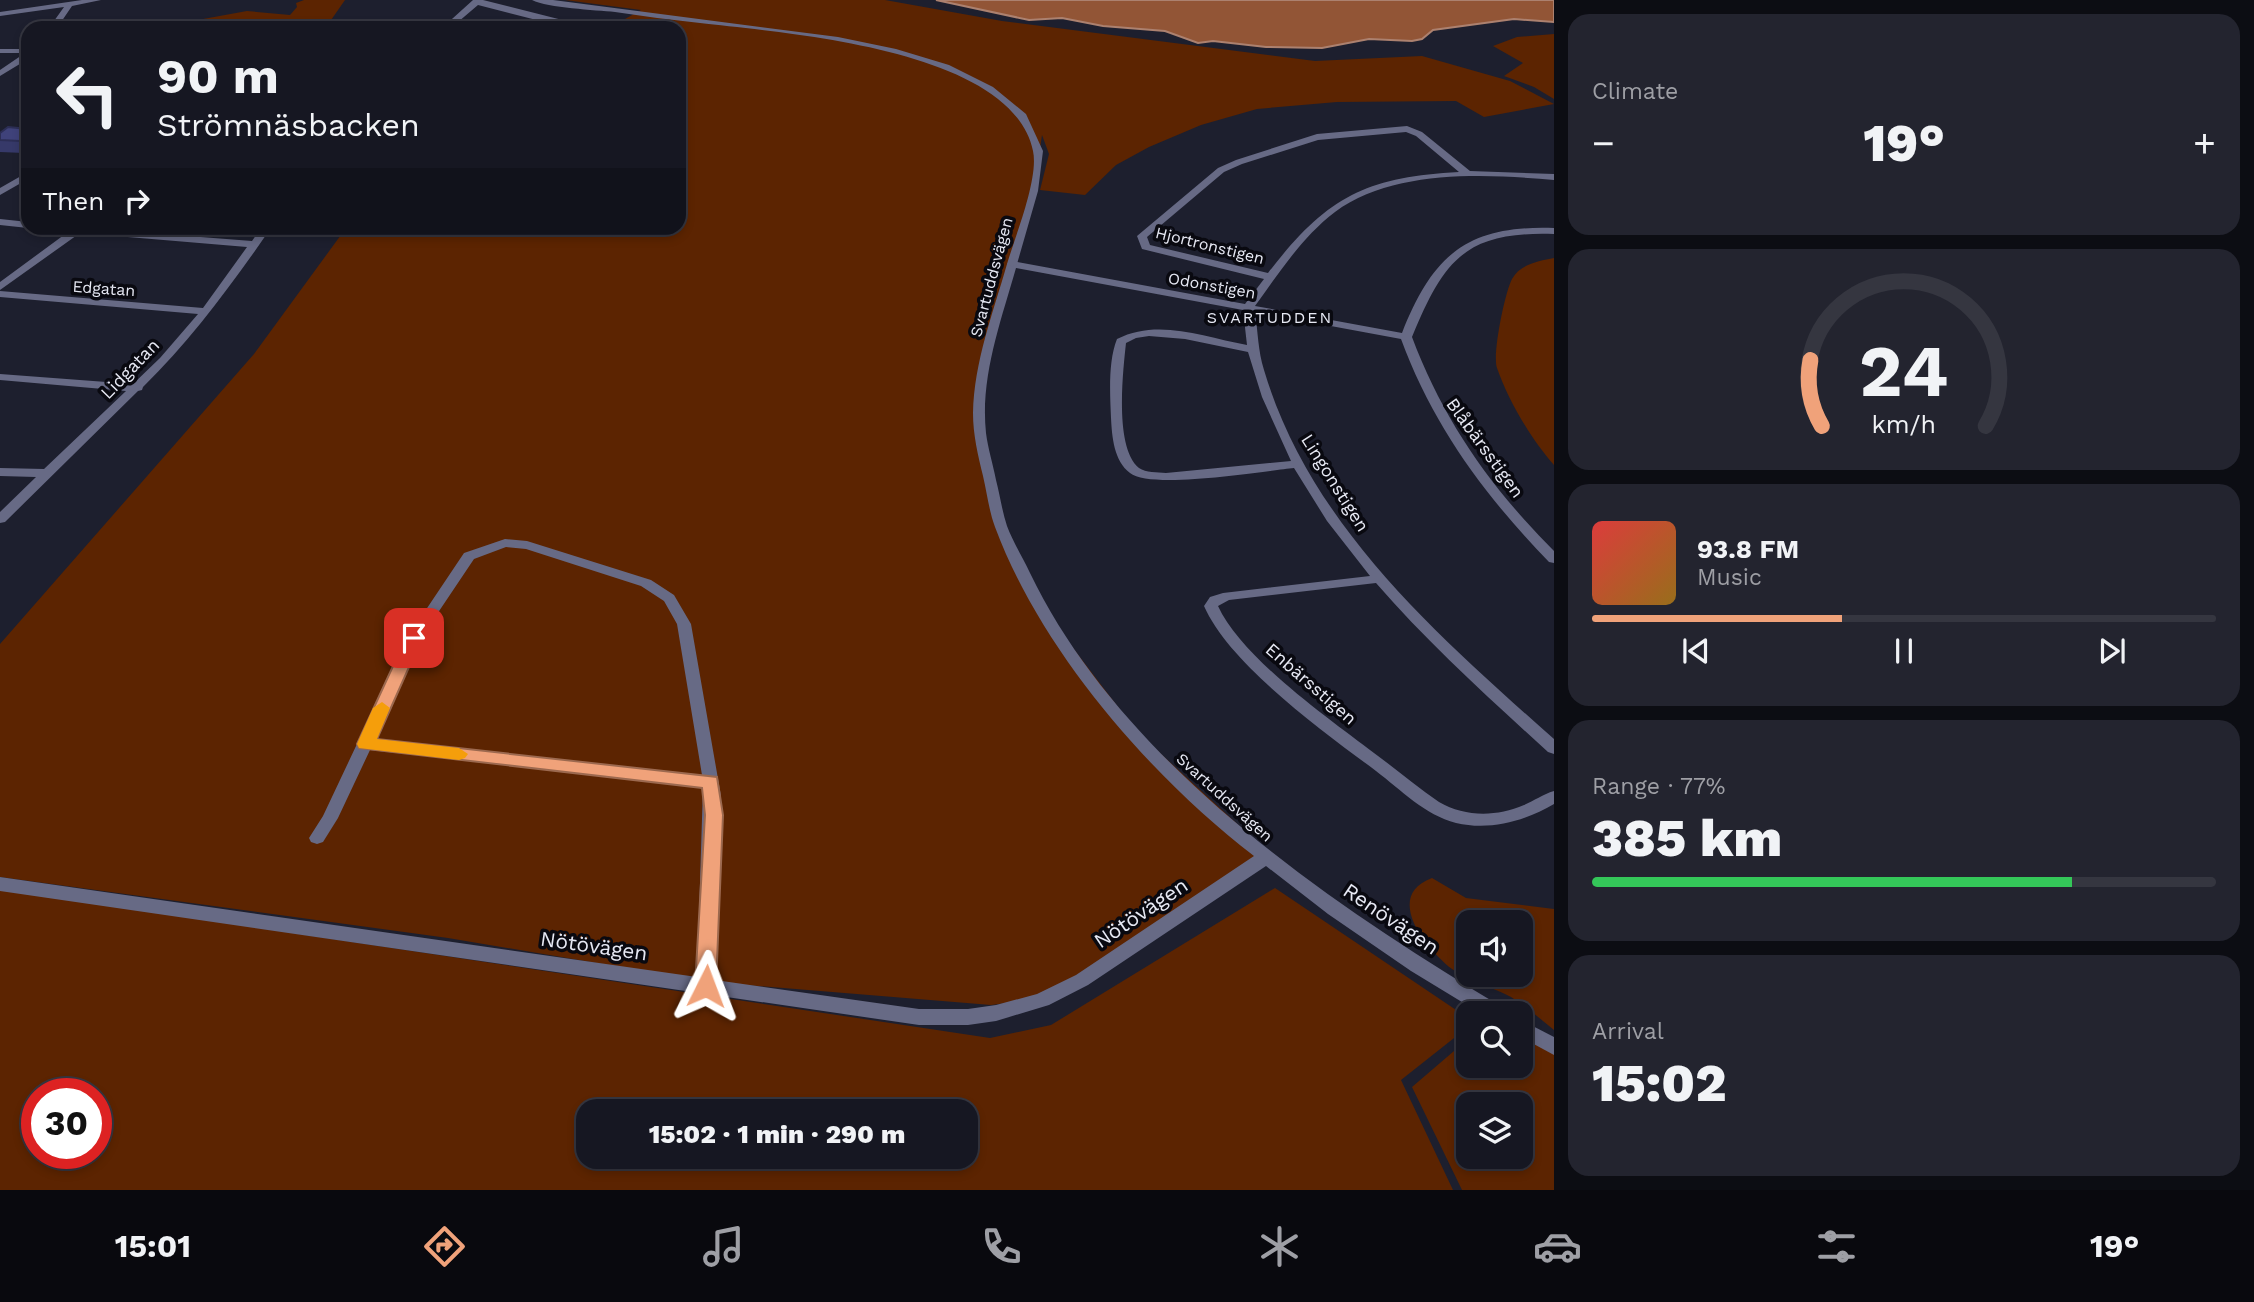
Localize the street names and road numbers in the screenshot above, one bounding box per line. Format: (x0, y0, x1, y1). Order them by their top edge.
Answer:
street label: Svartuddsvägen (966, 215, 1017, 339)
street label: Hjortronstigen (1154, 223, 1266, 268)
street label: Odonstigen (1167, 268, 1257, 303)
street label: Edgatan (72, 277, 136, 300)
street label: Lidgatan (96, 334, 163, 403)
street label: Blåbärsstigen (1442, 394, 1529, 502)
street label: Lingonstigen (1297, 430, 1374, 535)
street label: Enbärsstigen (1262, 638, 1361, 729)
street label: Svartuddsvägen (1173, 749, 1277, 846)
street label: Nötövägen (1089, 872, 1192, 953)
street label: Renövägen (1339, 877, 1444, 960)
street label: Nötövägen (539, 926, 649, 965)

